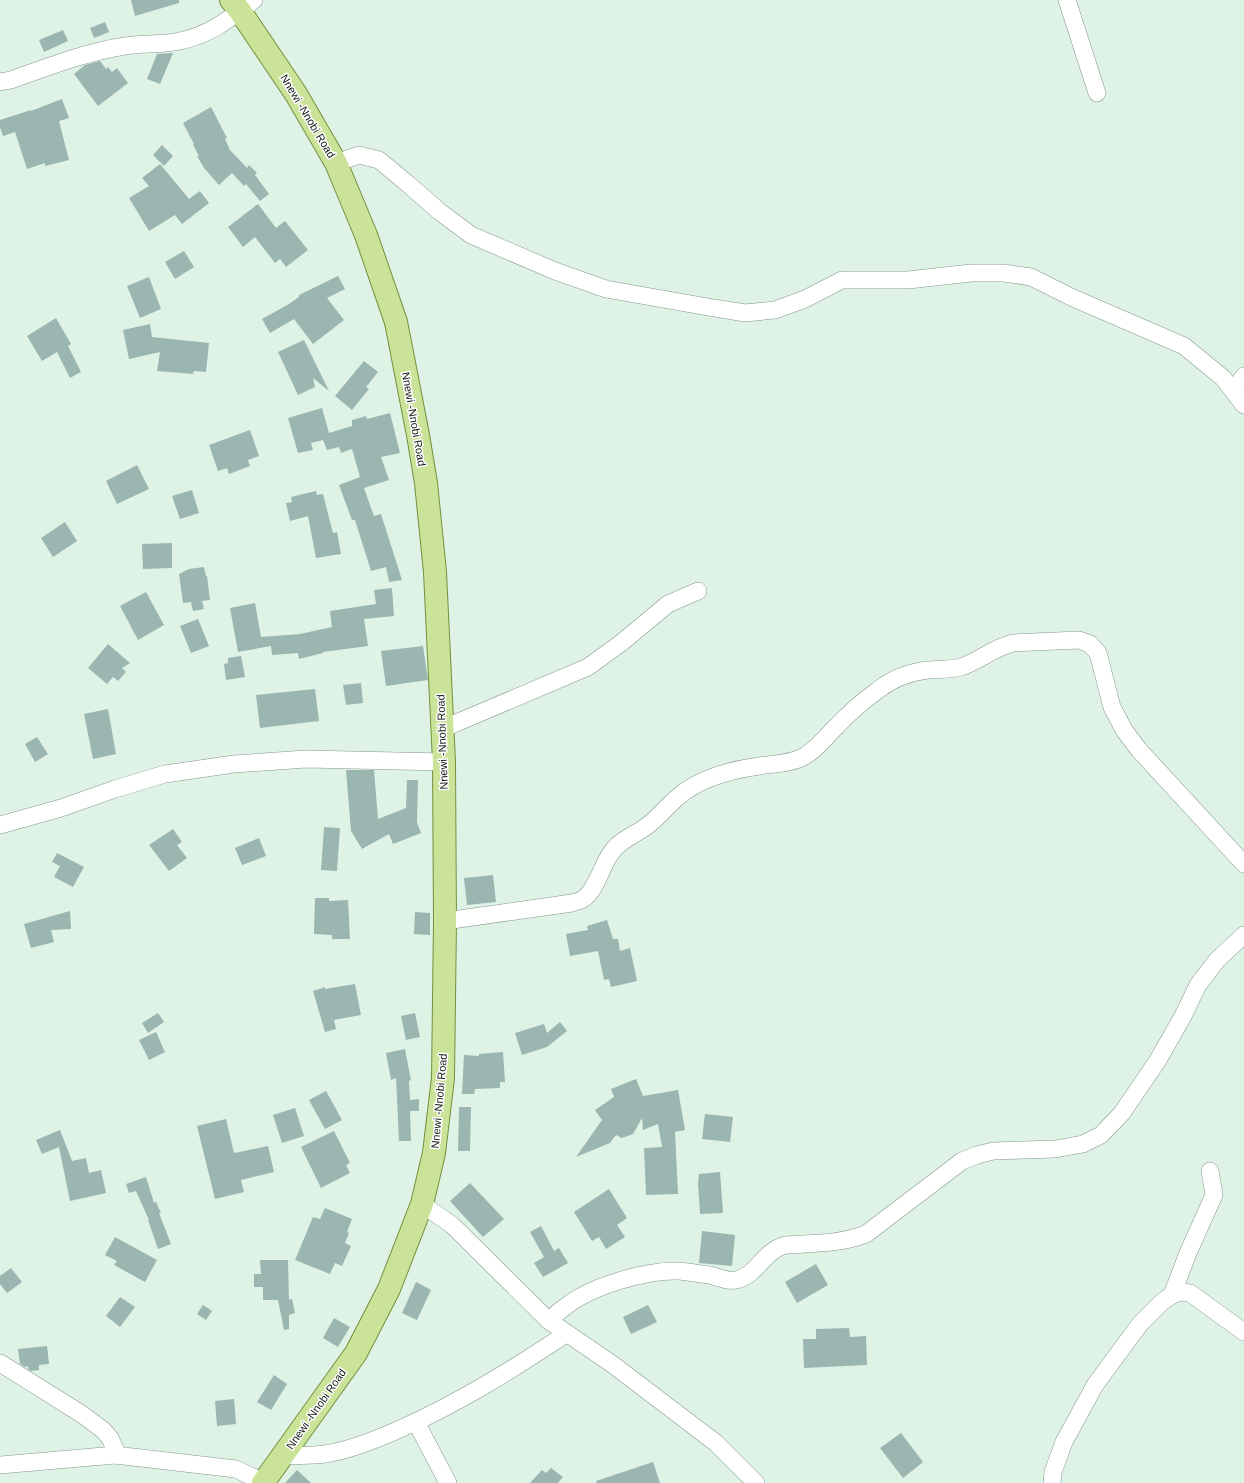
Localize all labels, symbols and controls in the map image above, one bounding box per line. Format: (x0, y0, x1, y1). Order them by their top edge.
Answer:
street label: Nnewi -Nnobi Road (278, 72, 338, 160)
street label: Nnewi -Nnobi Road (400, 371, 428, 467)
street label: Nnewi -Nnobi Road (434, 694, 450, 790)
street label: Nnewi -Nnobi Road (429, 1053, 449, 1149)
street label: Nnewi -Nnobi Road (284, 1366, 348, 1452)

